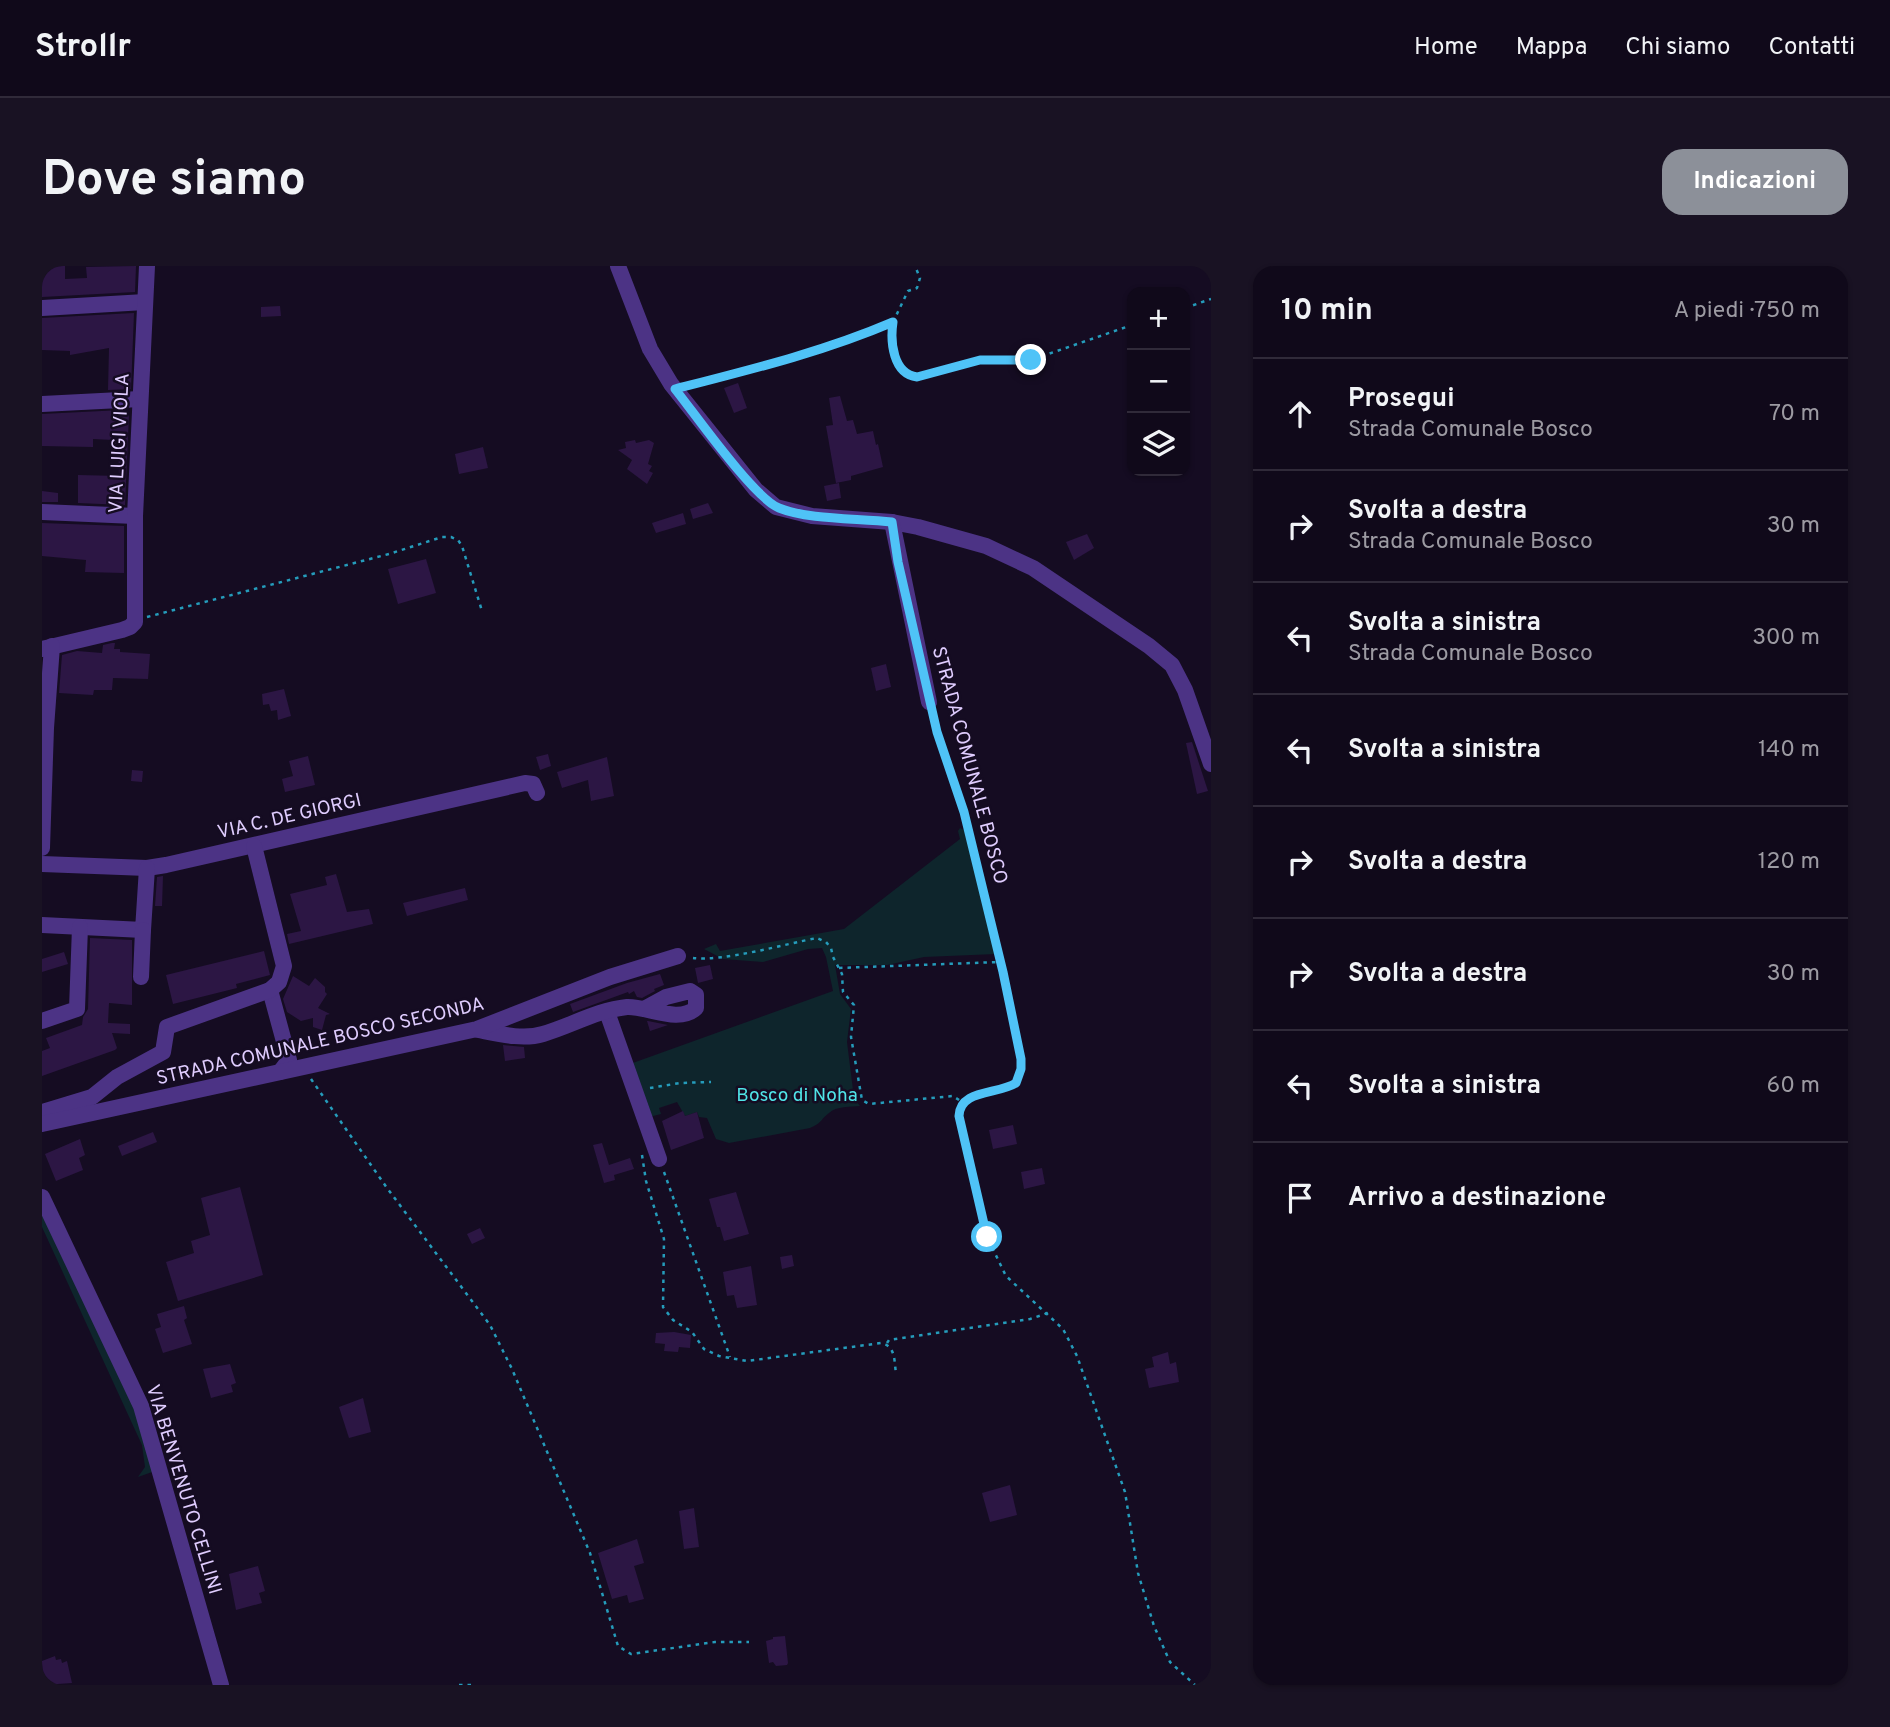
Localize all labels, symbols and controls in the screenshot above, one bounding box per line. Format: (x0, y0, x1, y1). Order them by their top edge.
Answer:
text: Strollr (35, 27, 131, 69)
text: Home (1414, 33, 1478, 63)
text: Mappa (1516, 33, 1587, 63)
text: Chi siamo (1625, 33, 1730, 63)
text: Contatti (1768, 33, 1855, 63)
button: Indicazioni (1662, 149, 1848, 215)
text: Dove siamo (42, 151, 306, 213)
map controls (1127, 287, 1190, 476)
button: + (1127, 287, 1190, 350)
text: 10 min (1281, 293, 1373, 330)
text: A piedi · 750 m (1674, 297, 1820, 326)
route end (1015, 344, 1046, 375)
button: − (1127, 350, 1190, 413)
street label: VIA LUIGI VIOLA (104, 372, 136, 514)
text: Prosegui (1348, 383, 1455, 416)
icon: ahead (1281, 395, 1319, 433)
text: 70 m (1769, 400, 1820, 429)
button: layers (1127, 413, 1190, 476)
text: Strada Comunale Bosco (1348, 416, 1593, 445)
text: Svolta a destra (1348, 495, 1527, 528)
icon: right (1281, 507, 1319, 545)
text: 30 m (1767, 512, 1820, 541)
text: Strada Comunale Bosco (1348, 528, 1593, 557)
text: Svolta a sinistra (1348, 607, 1541, 640)
icon: left (1281, 619, 1319, 657)
text: 300 m (1752, 624, 1820, 653)
text: Strada Comunale Bosco (1348, 640, 1593, 669)
street label: STRADA COMUNALE BOSCO (926, 644, 1012, 887)
icon: left (1281, 731, 1319, 769)
text: Svolta a sinistra (1348, 734, 1541, 767)
text: 140 m (1758, 736, 1820, 765)
street label: VIA C. DE GIORGI (215, 789, 364, 845)
icon: right (1281, 843, 1319, 881)
text: Svolta a destra (1348, 846, 1527, 879)
text: 120 m (1758, 848, 1820, 877)
icon: right (1281, 955, 1319, 993)
text: Svolta a destra (1348, 958, 1527, 991)
text: 30 m (1767, 960, 1820, 989)
street label: STRADA COMUNALE BOSCO SECONDA (154, 992, 487, 1091)
icon: left (1281, 1067, 1319, 1105)
text: Svolta a sinistra (1348, 1070, 1541, 1103)
text: 60 m (1767, 1072, 1820, 1101)
park label: Bosco di Noha (736, 1084, 858, 1108)
icon: arrive (1281, 1179, 1319, 1217)
text: Arrivo a destinazione (1348, 1182, 1606, 1215)
route start (971, 1221, 1002, 1252)
street label: VIA BENVENUTO CELLINI (140, 1382, 226, 1597)

